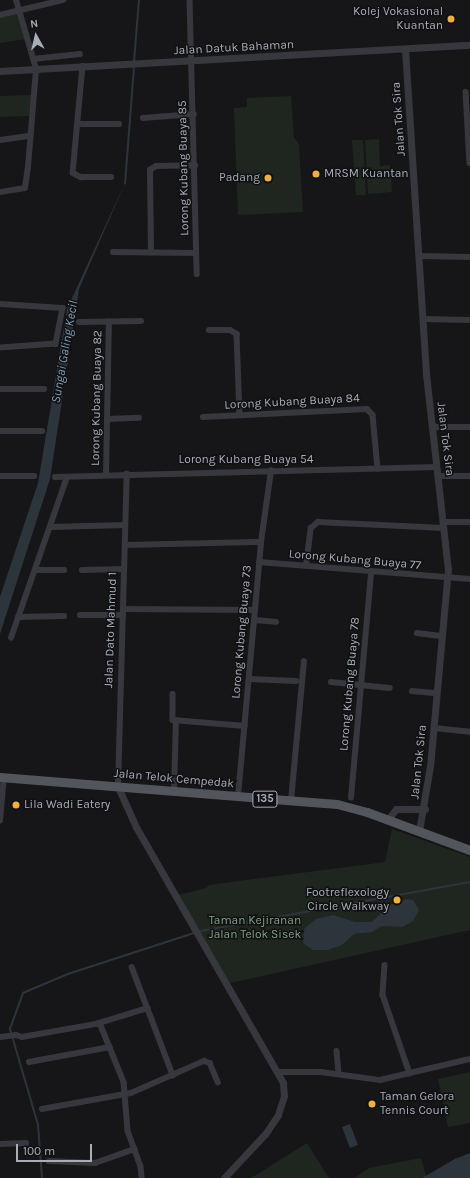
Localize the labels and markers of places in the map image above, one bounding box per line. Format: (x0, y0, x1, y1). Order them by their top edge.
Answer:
place label: Kolej Vokasional Kuantan (353, 5, 443, 33)
marker: Kolej Vokasional Kuantan (446, 14, 456, 24)
place label: MRSM Kuantan (324, 167, 409, 181)
marker: MRSM Kuantan (311, 169, 321, 179)
place label: Padang (219, 171, 260, 185)
marker: Padang (263, 173, 273, 183)
place label: Lila Wadi Eatery (24, 798, 110, 812)
marker: Lila Wadi Eatery (11, 800, 21, 810)
place label: Footreflexology Circle Walkway (306, 886, 389, 914)
marker: Footreflexology Circle Walkway (392, 895, 402, 905)
place label: Taman Gelora Tennis Court (380, 1090, 454, 1118)
marker: Taman Gelora Tennis Court (367, 1099, 377, 1109)

